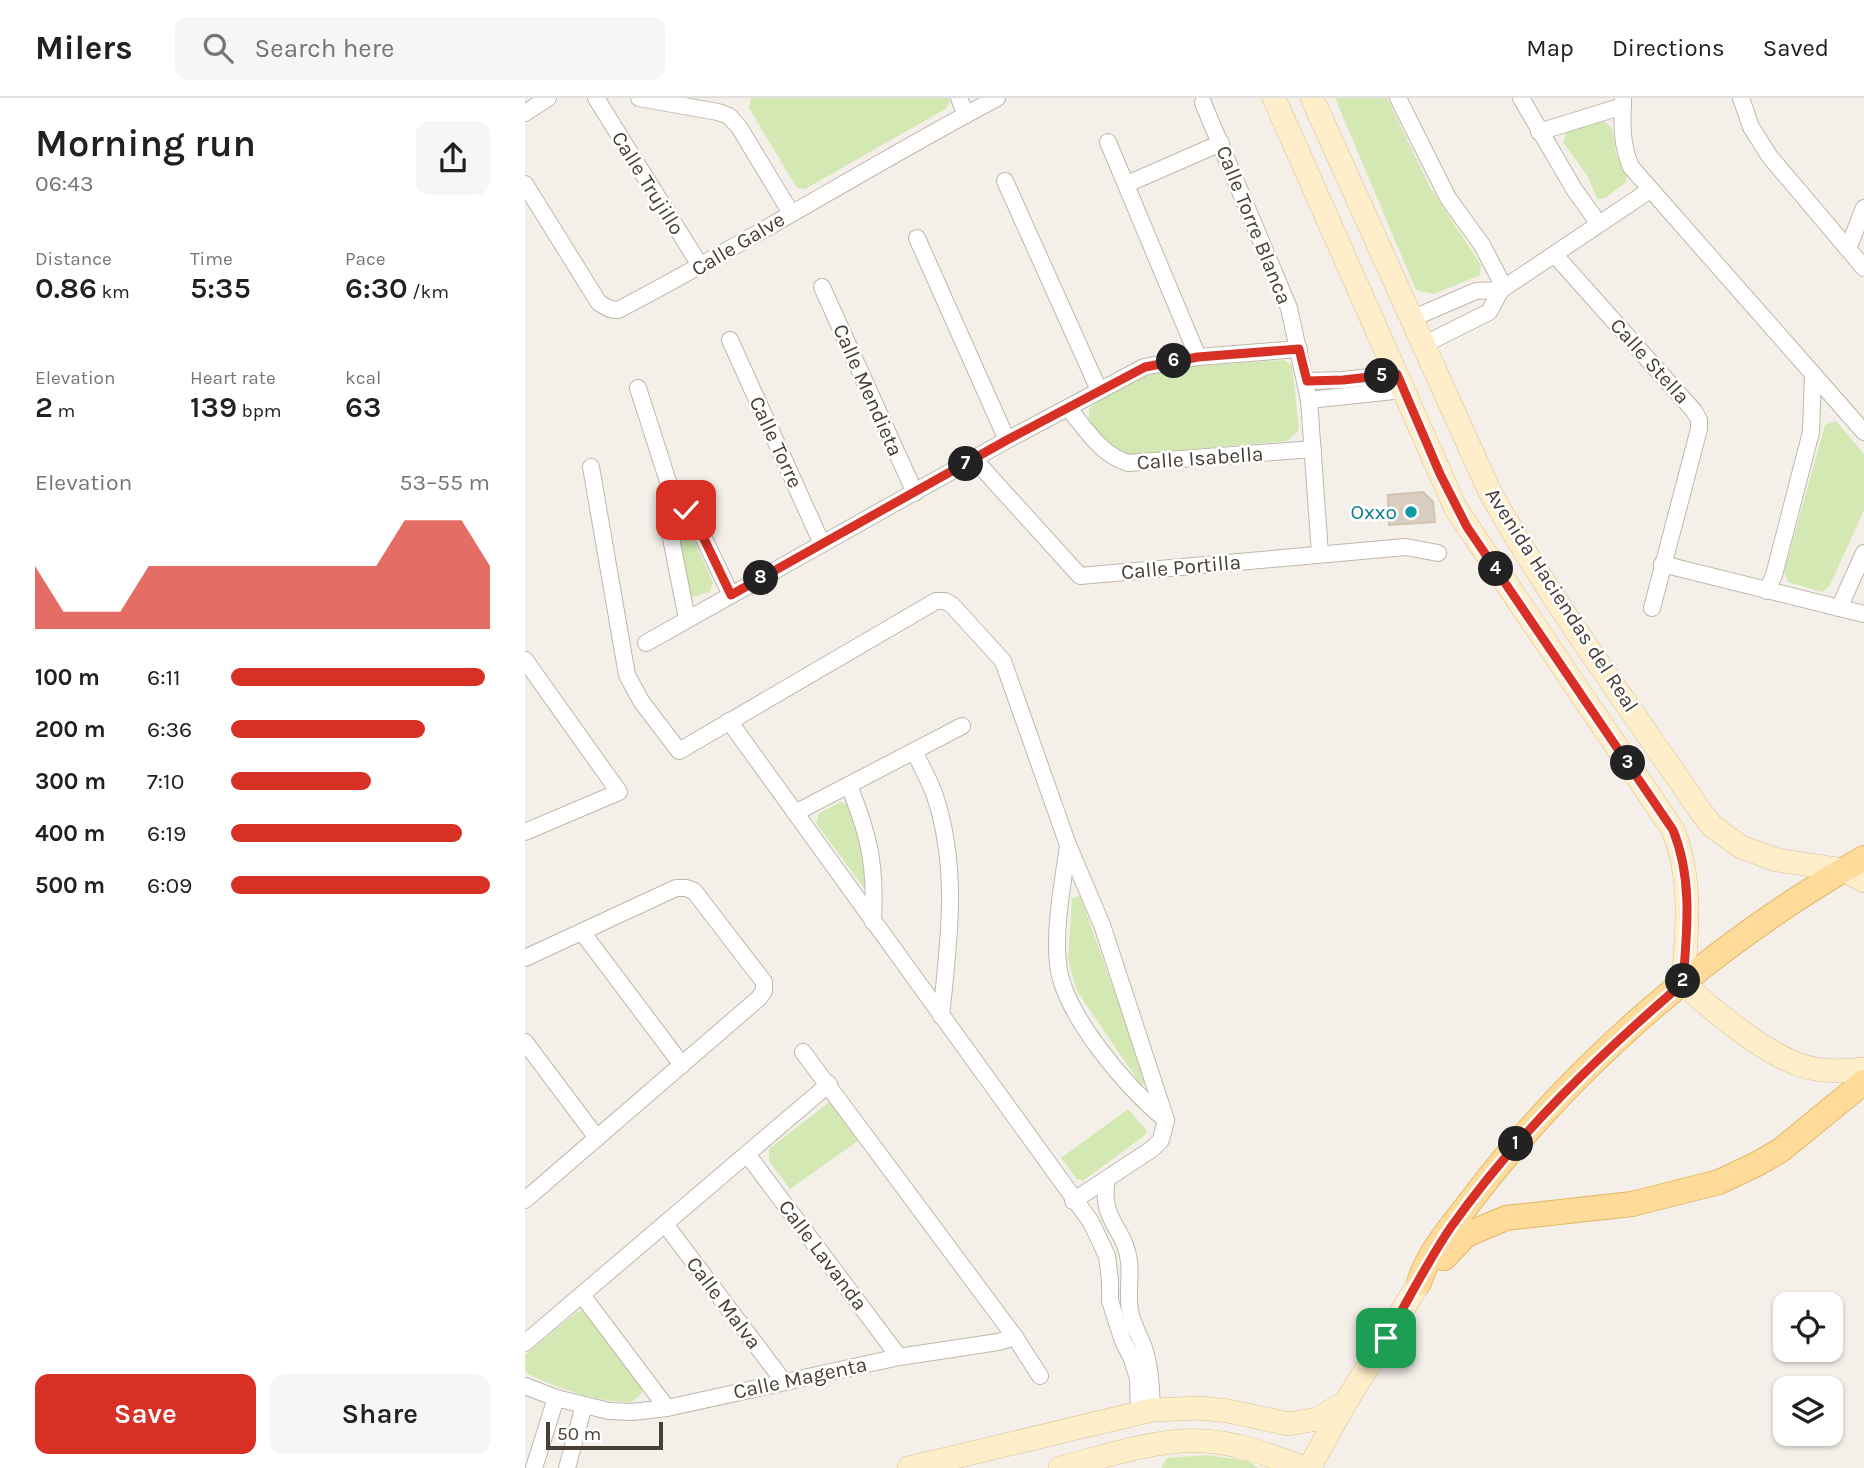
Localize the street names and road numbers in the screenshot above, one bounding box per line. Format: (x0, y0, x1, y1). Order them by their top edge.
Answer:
street label: Calle Trujillo (607, 127, 689, 239)
street label: Calle Torre Blanca (1211, 142, 1297, 308)
street label: Calle Galve (687, 207, 789, 281)
street label: Calle Stella (1605, 313, 1695, 409)
street label: Calle Mendieta (828, 320, 908, 460)
street label: Calle Torre (744, 392, 808, 492)
street label: Calle Isabella (1136, 442, 1264, 474)
street label: Avenida Haciendas del Real (1481, 484, 1643, 716)
street label: Calle Portilla (1120, 550, 1242, 584)
street label: Calle Lavanda (774, 1195, 872, 1315)
street label: Calle Malva (682, 1252, 766, 1354)
street label: Calle Magenta (731, 1352, 869, 1404)

